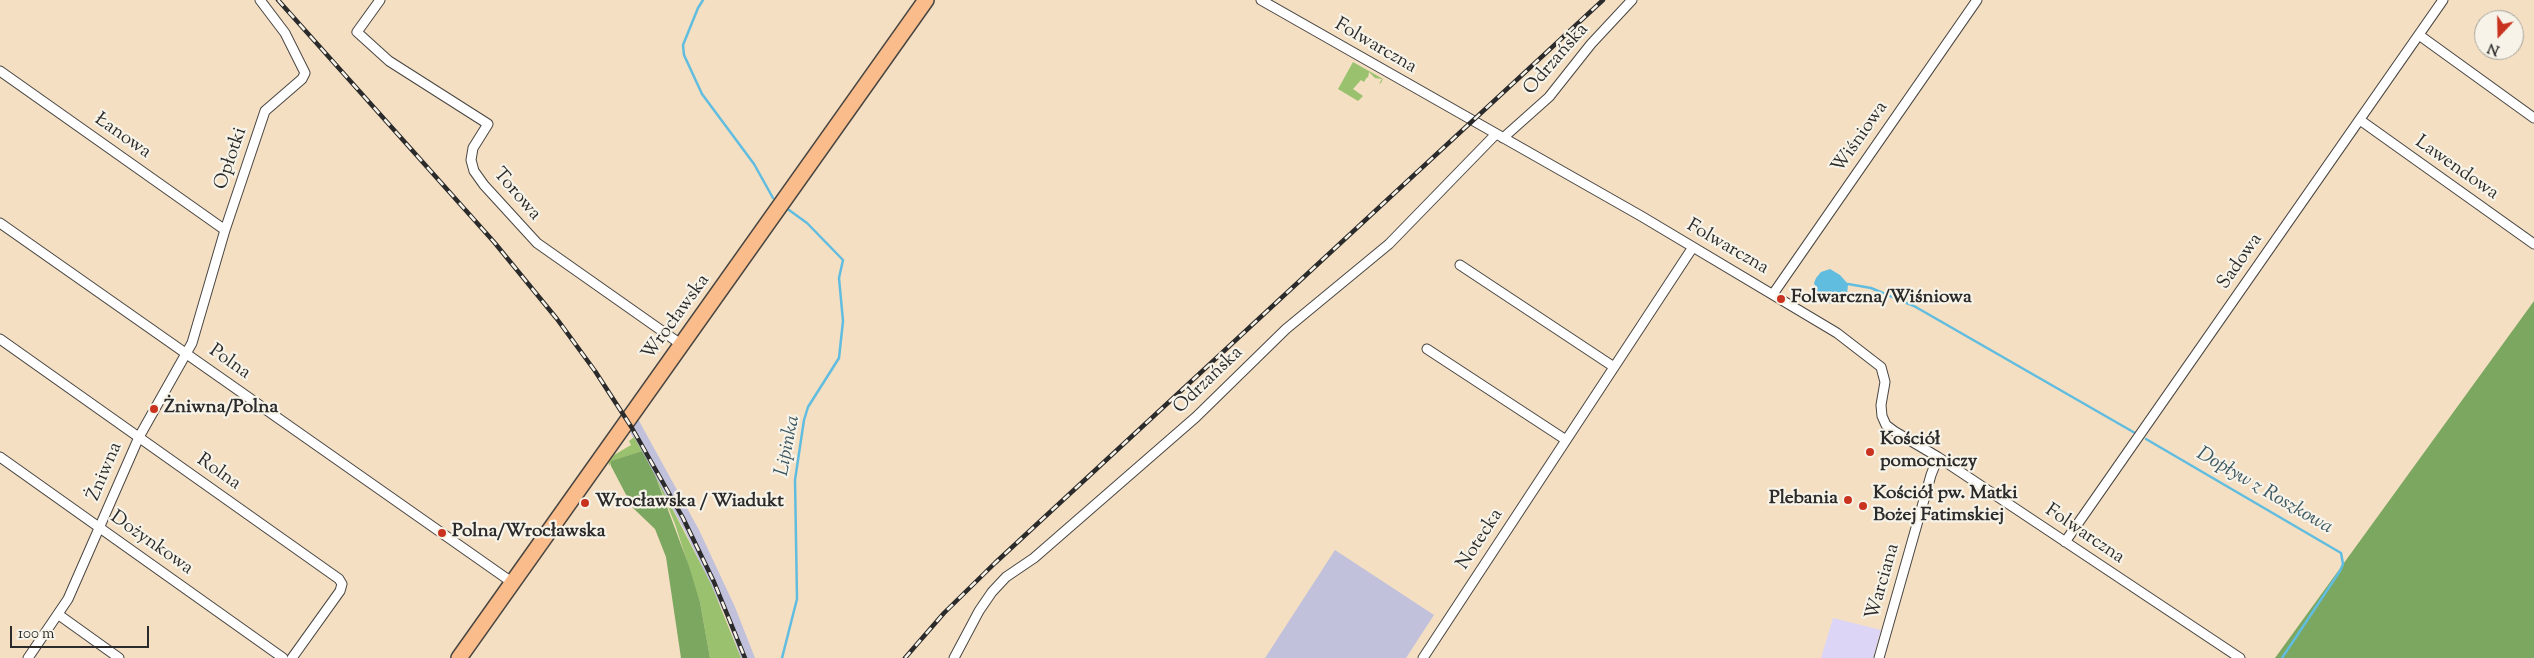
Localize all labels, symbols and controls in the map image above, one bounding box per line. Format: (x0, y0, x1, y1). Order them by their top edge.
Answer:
north arrow (2474, 10, 2524, 60)
street label: Folwarczna (1330, 14, 1420, 80)
street label: Odrzańska (1520, 19, 1594, 101)
text: N (2485, 37, 2503, 59)
street label: Wiśniowa (1828, 98, 1894, 178)
street label: Łanowa (89, 109, 155, 165)
street label: Opłotki (211, 125, 253, 193)
street label: Lawendowa (2410, 132, 2502, 206)
street label: Torowa (487, 164, 545, 226)
street label: Folwarczna (1682, 215, 1772, 281)
street label: Sadowa (2214, 230, 2268, 294)
street label: Wrocławska (638, 271, 716, 365)
place label: Folwarczna/Wiśniowa (1791, 288, 1972, 310)
marker: Folwarczna/Wiśniowa (1775, 293, 1787, 305)
street label: Polna (204, 341, 254, 385)
street label: Odrzańska (1170, 342, 1248, 420)
place label: Żniwna/Polna (164, 398, 278, 420)
marker: Żniwna/Polna (148, 403, 160, 415)
water label: Lipinka (771, 414, 807, 478)
place label: Kościół pomocniczy (1880, 430, 1977, 474)
street label: Żniwna (84, 439, 128, 505)
water label: Dopływ z Roszkowa (2192, 443, 2336, 541)
marker: Kościół pomocniczy (1864, 446, 1876, 458)
street label: Rolna (192, 450, 244, 496)
place label: Kościół pw. Matki Bożej Fatimskiej (1873, 484, 2018, 528)
place label: Plebania (1769, 489, 1838, 511)
place label: Wrocławska / Wiadukt (595, 492, 784, 514)
marker: Plebania (1842, 494, 1854, 506)
marker: Wrocławska / Wiadukt (579, 497, 591, 509)
marker: Kościół pw. Matki Bożej Fatimskiej (1857, 500, 1869, 512)
street label: Folwarczna (2040, 500, 2128, 570)
street label: Notecka (1453, 505, 1509, 575)
street label: Dożynkowa (105, 507, 197, 581)
place label: Polna/Wrocławska (452, 522, 606, 544)
marker: Polna/Wrocławska (436, 527, 448, 539)
street label: Warciana (1862, 541, 1906, 623)
scale bar (12, 616, 151, 648)
text: 100 m (18, 624, 54, 645)

